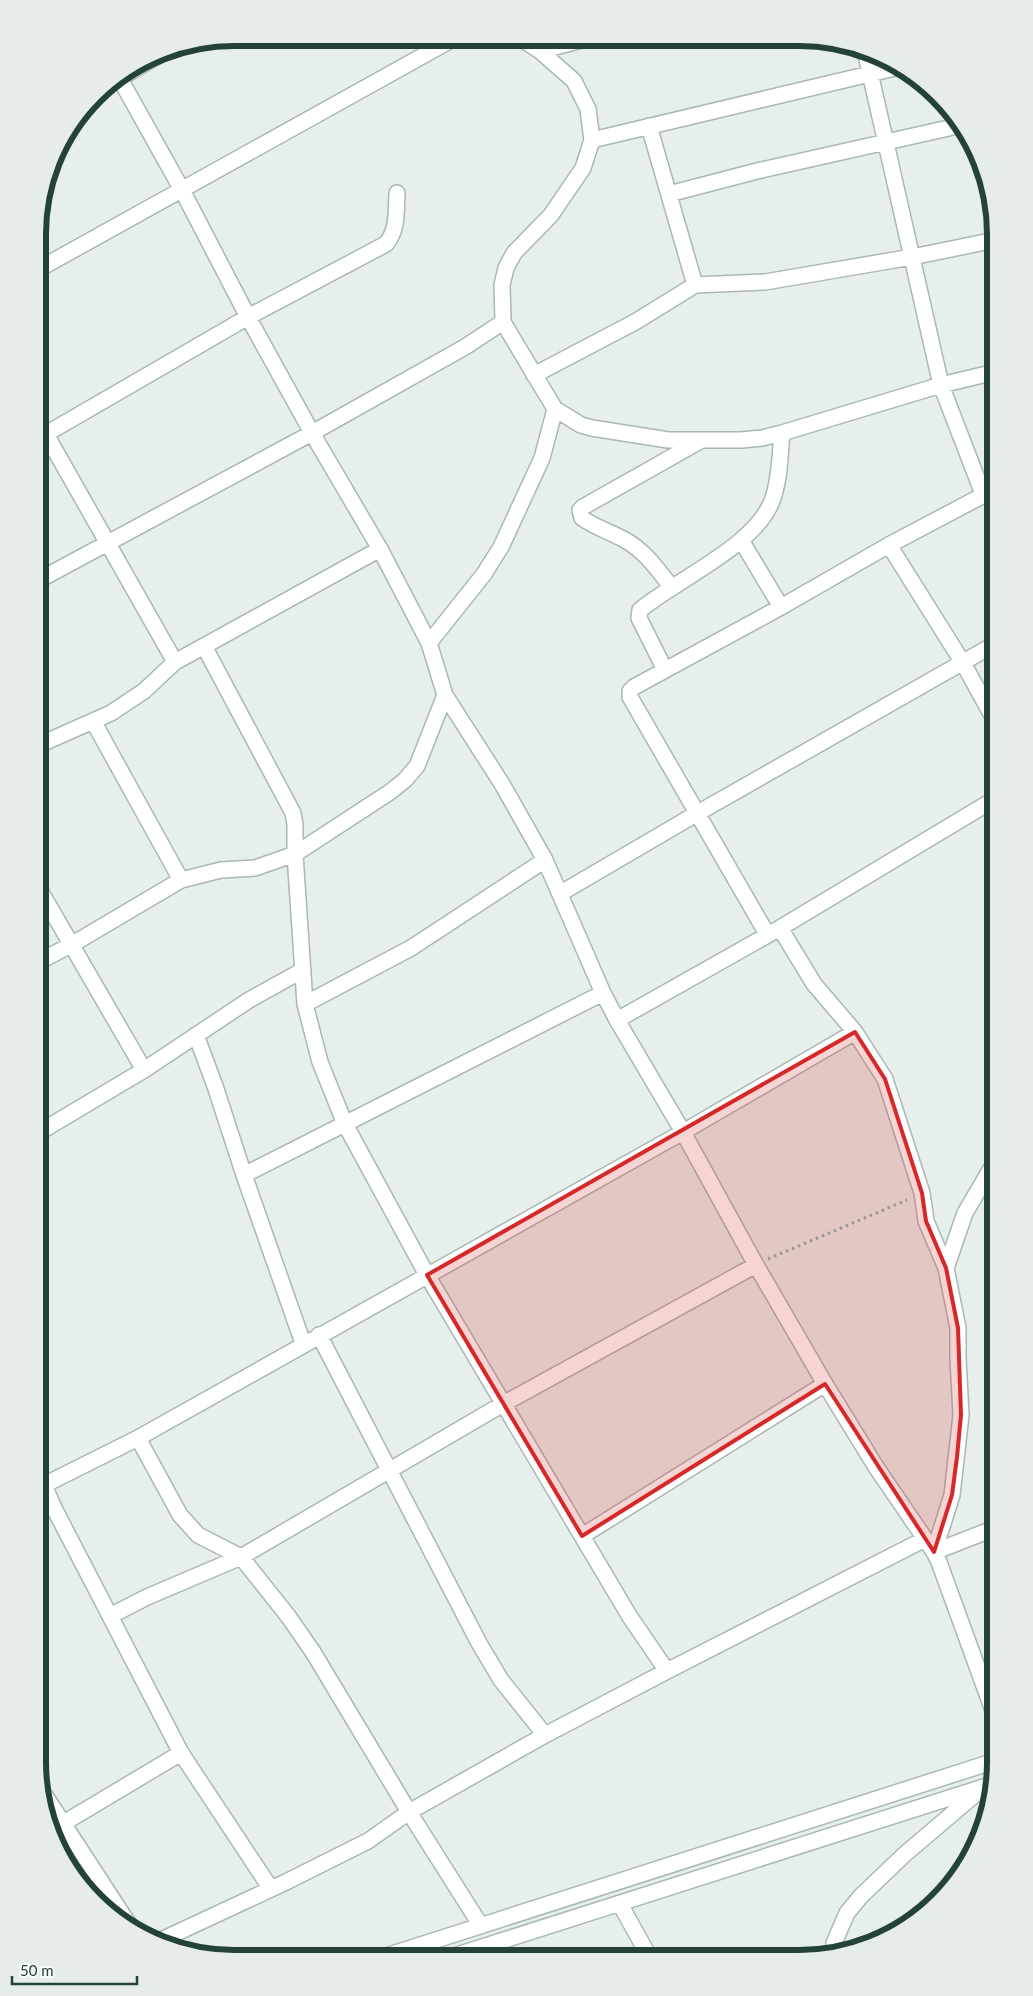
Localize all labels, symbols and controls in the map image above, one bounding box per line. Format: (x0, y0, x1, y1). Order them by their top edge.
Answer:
scale bar (12, 1954, 138, 1986)
text: 50 m (20, 1961, 54, 1979)

